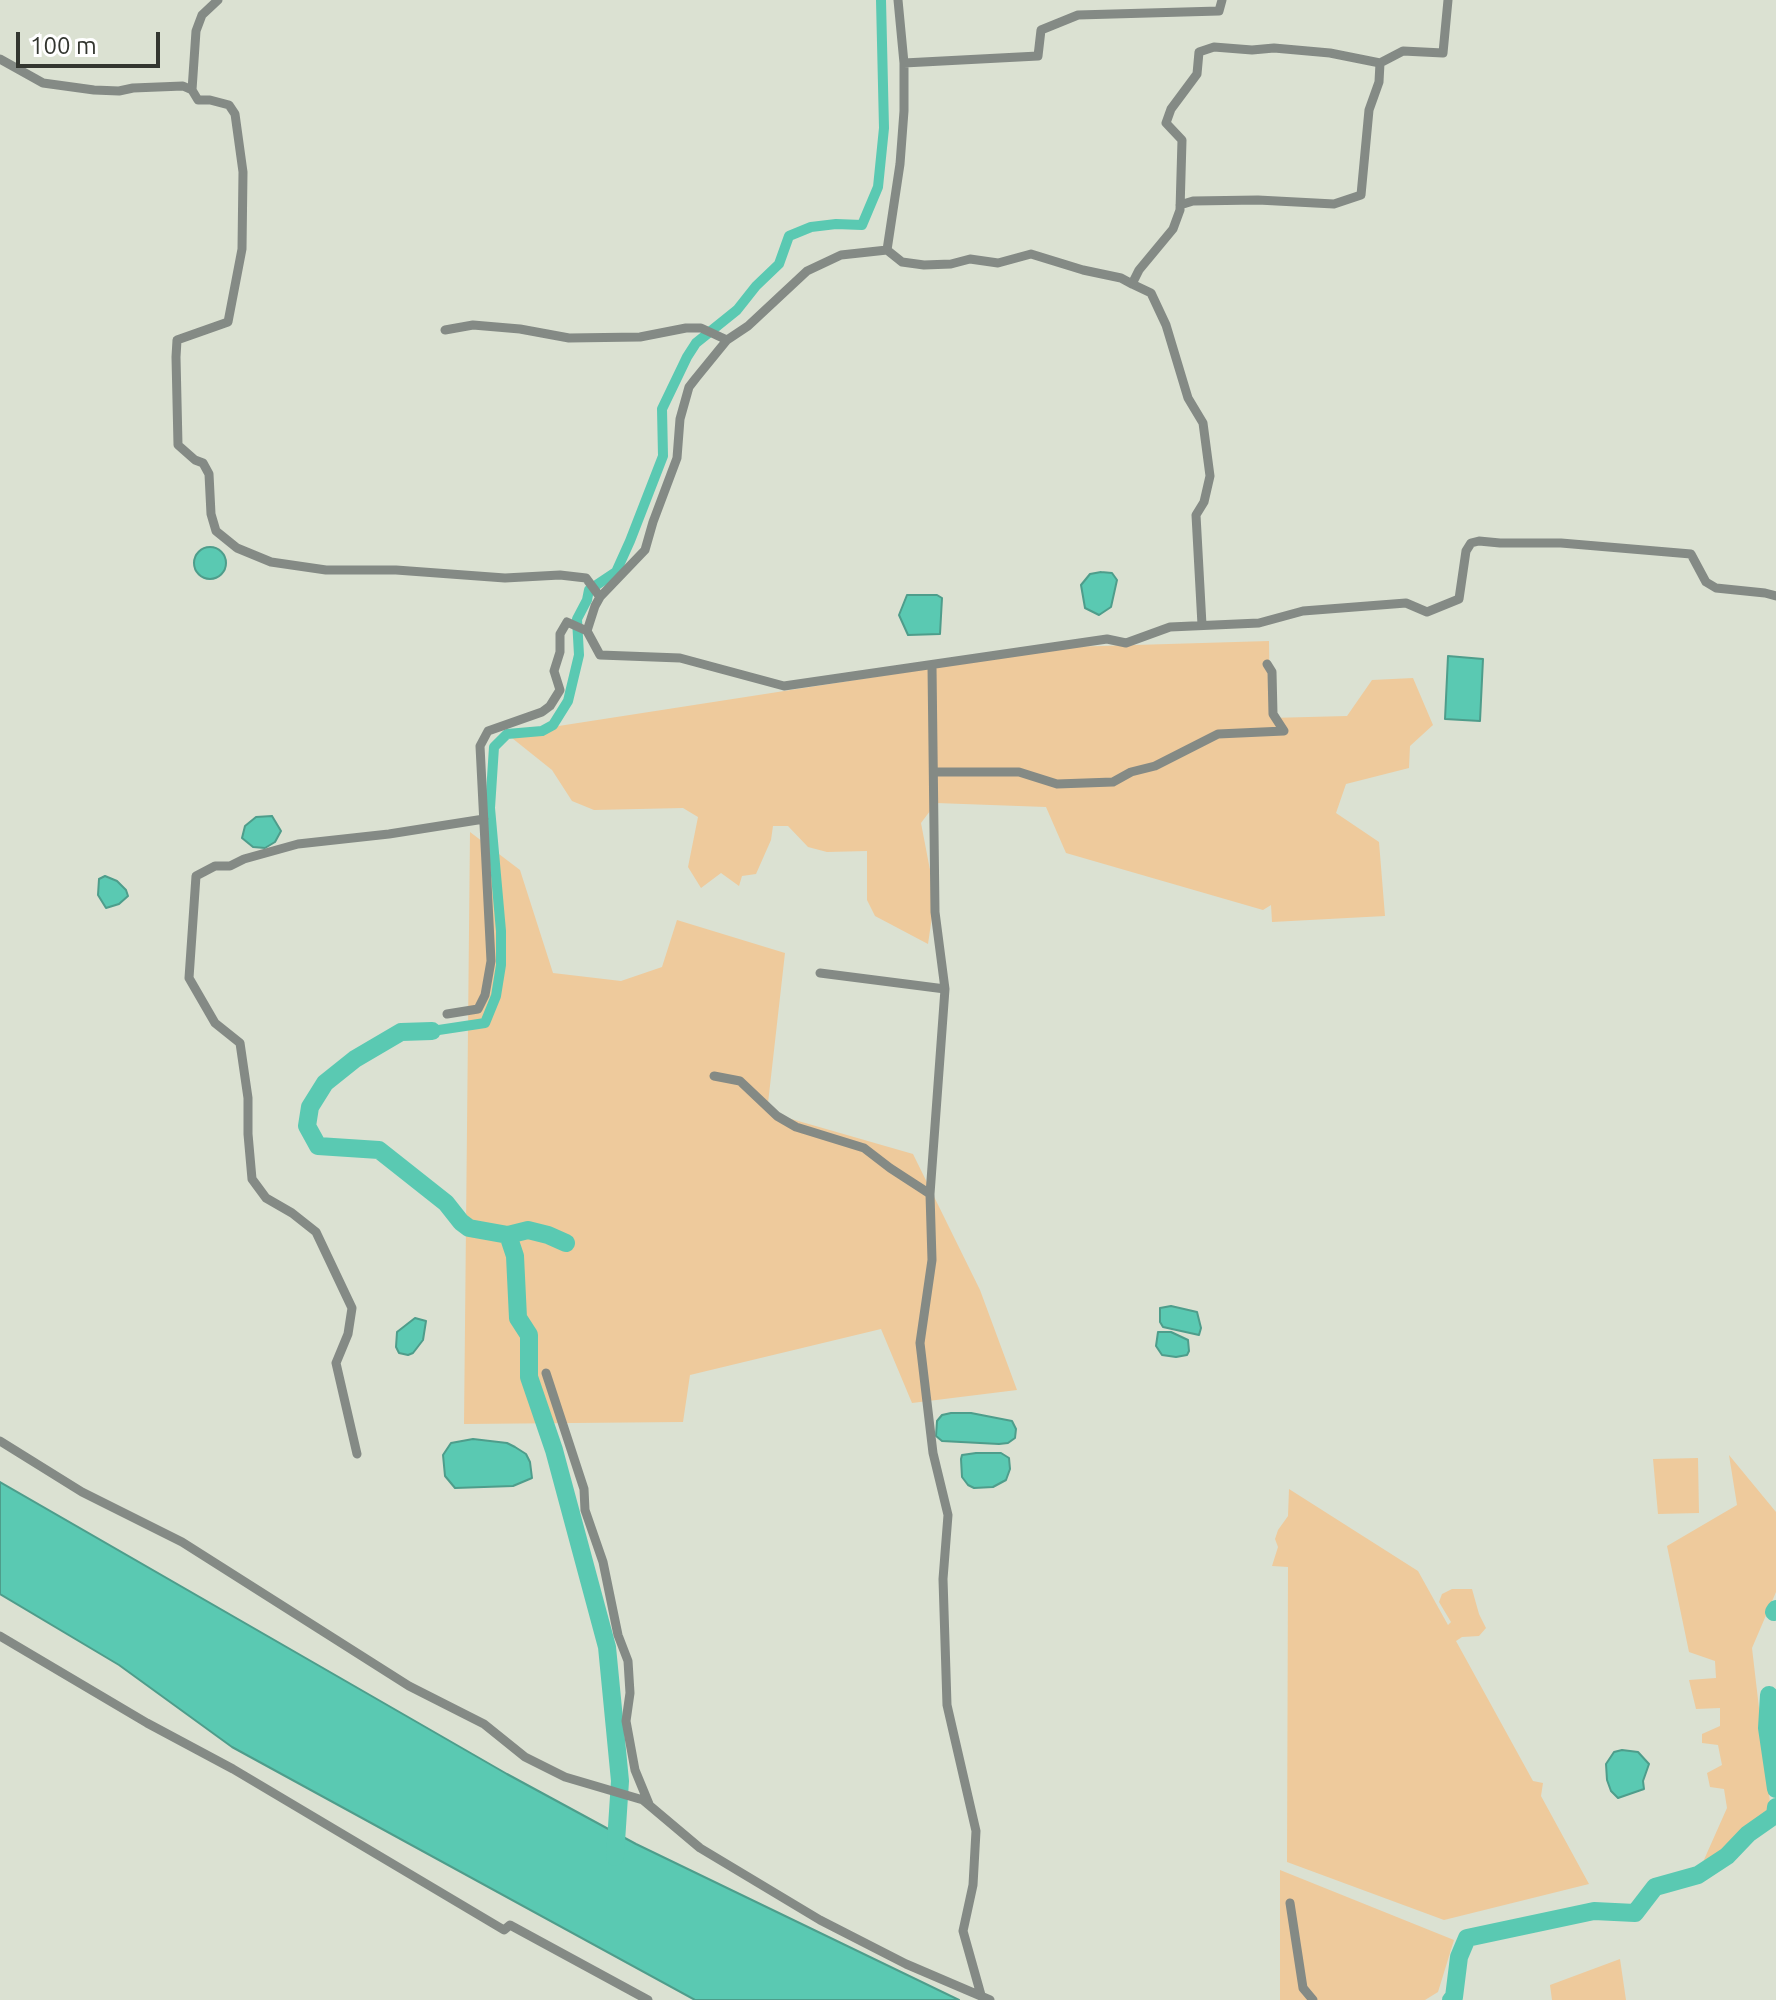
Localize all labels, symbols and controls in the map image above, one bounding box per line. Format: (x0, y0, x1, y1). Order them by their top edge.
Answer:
scale bar (20, 16, 164, 66)
text: 100 m (30, 32, 97, 59)

